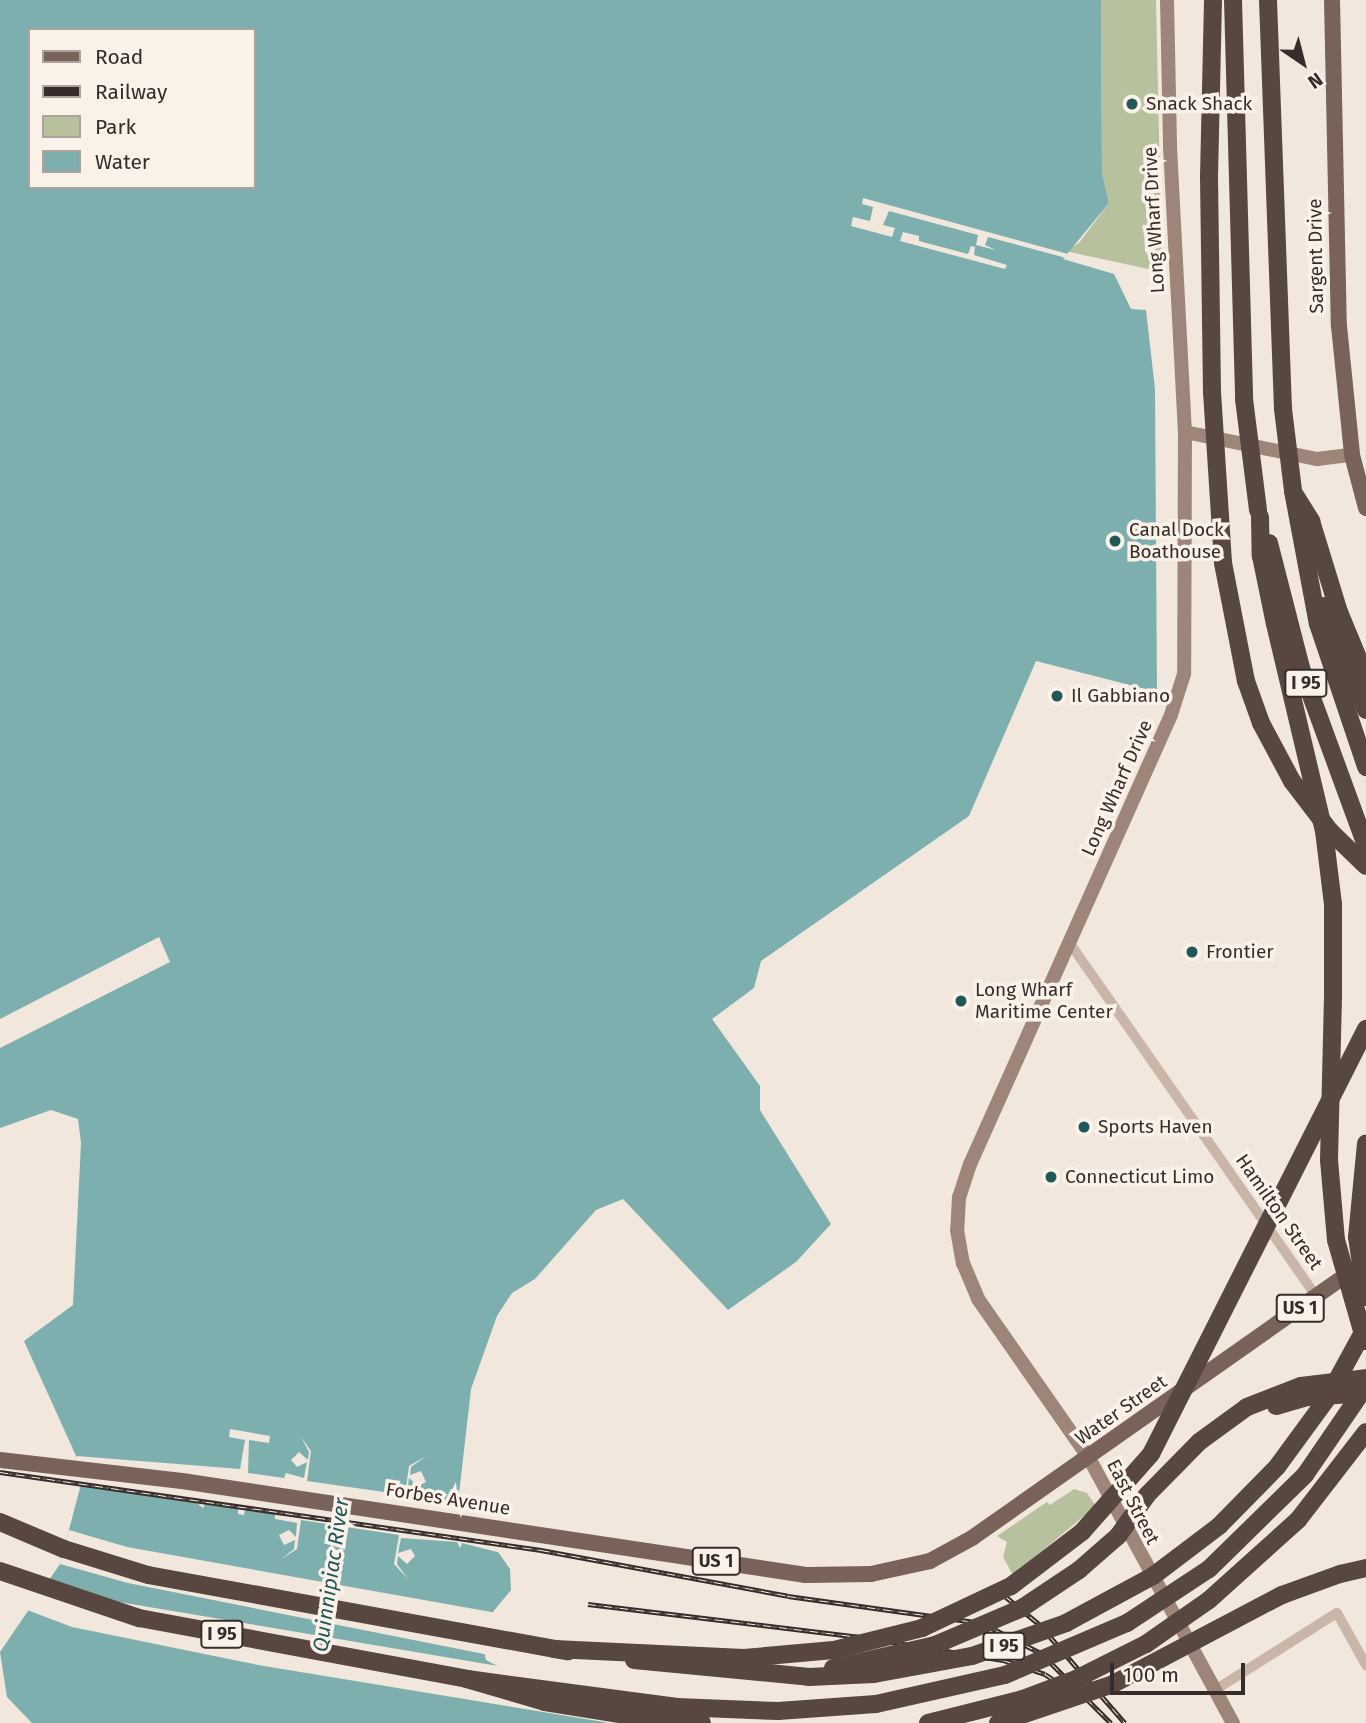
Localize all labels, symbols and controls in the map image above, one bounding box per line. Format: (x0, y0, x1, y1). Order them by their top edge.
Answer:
legend (28, 28, 256, 189)
north arrow (1268, 28, 1338, 98)
text: Road (95, 44, 143, 70)
text: N (1304, 68, 1327, 94)
text: Railway (95, 79, 167, 105)
place label: Snack Shack (1146, 93, 1252, 115)
marker: Snack Shack (1124, 96, 1140, 112)
text: Park (95, 114, 136, 140)
street label: Long Wharf Drive (1139, 146, 1169, 294)
text: Water (95, 149, 150, 175)
street label: Sargent Drive (1304, 198, 1328, 314)
place label: Canal Dock Boathouse (1129, 519, 1224, 563)
marker: Canal Dock Boathouse (1107, 533, 1123, 549)
road number: I 95 (1283, 668, 1329, 698)
place label: Il Gabbiano (1071, 685, 1170, 707)
marker: Il Gabbiano (1049, 688, 1065, 704)
street label: Long Wharf Drive (1077, 716, 1157, 860)
place label: Frontier (1206, 941, 1274, 963)
marker: Frontier (1184, 944, 1200, 960)
place label: Long Wharf Maritime Center (975, 979, 1113, 1023)
marker: Long Wharf Maritime Center (953, 993, 969, 1009)
place label: Sports Haven (1098, 1116, 1213, 1138)
marker: Sports Haven (1076, 1119, 1092, 1135)
street label: Hamilton Street (1231, 1150, 1327, 1274)
place label: Connecticut Limo (1065, 1166, 1214, 1188)
marker: Connecticut Limo (1043, 1169, 1059, 1185)
road number: US 1 (1276, 1294, 1324, 1322)
street label: Water Street (1071, 1370, 1171, 1450)
street label: East Street (1102, 1456, 1164, 1548)
street label: Forbes Avenue (384, 1478, 512, 1520)
water label: Quinnipiac River (308, 1496, 354, 1654)
road number: US 1 (692, 1546, 740, 1576)
road number: I 95 (199, 1619, 245, 1648)
road number: I 95 (981, 1632, 1027, 1660)
scale bar (1114, 1650, 1249, 1694)
text: 100 m (1123, 1662, 1179, 1688)

